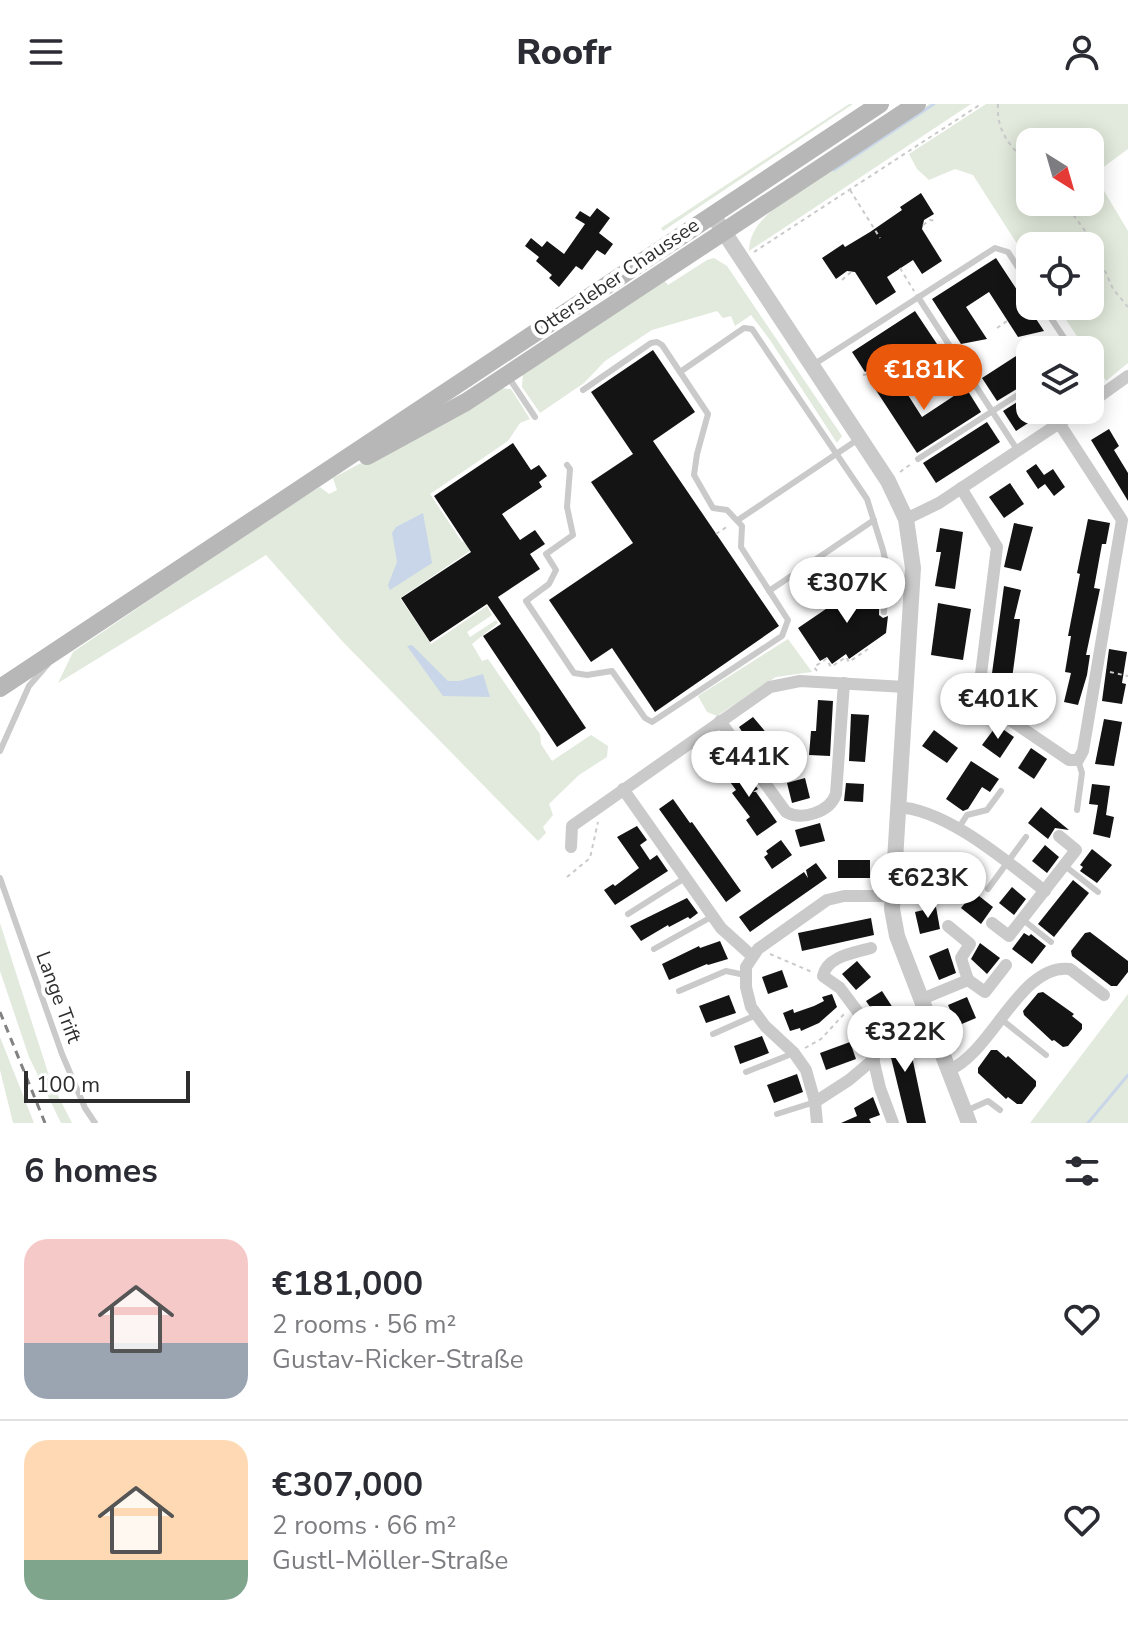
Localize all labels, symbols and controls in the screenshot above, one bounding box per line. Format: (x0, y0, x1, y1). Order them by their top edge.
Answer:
text: Roofr (516, 28, 612, 77)
icon: menu (24, 30, 68, 74)
icon: person (1060, 30, 1104, 74)
north arrow (1016, 128, 1104, 216)
map controls (1016, 128, 1104, 424)
street label: Ottersleber Chaussee (528, 212, 704, 343)
button: locate (1016, 232, 1104, 320)
button: layers (1016, 336, 1104, 424)
pin: €181K (868, 344, 980, 412)
text: €181K (884, 352, 964, 387)
pin: €307K (791, 557, 903, 625)
text: €307K (807, 565, 887, 600)
pin: €401K (942, 673, 1054, 741)
text: €401K (958, 681, 1038, 716)
pin: €441K (693, 731, 805, 799)
text: €441K (709, 739, 789, 774)
pin: €623K (872, 852, 984, 920)
text: €623K (888, 860, 968, 895)
street label: Lange Trift (29, 948, 88, 1048)
pin: €322K (849, 1006, 961, 1074)
text: €322K (865, 1014, 945, 1049)
scale bar (24, 1067, 190, 1103)
text: 100 m (36, 1070, 100, 1100)
text: 6 homes (24, 1148, 158, 1194)
icon: filters (1060, 1149, 1104, 1193)
text: €181,000 (272, 1261, 423, 1307)
icon: home (88, 1271, 184, 1367)
icon: heart (1060, 1297, 1104, 1341)
text: 2 rooms · 56 m² (272, 1307, 456, 1342)
text: Gustav-Ricker-Straße (272, 1342, 524, 1377)
text: €307,000 (272, 1462, 423, 1508)
icon: home (88, 1472, 184, 1568)
icon: heart (1060, 1498, 1104, 1542)
text: 2 rooms · 66 m² (272, 1508, 456, 1543)
text: Gustl-Möller-Straße (272, 1543, 508, 1578)

